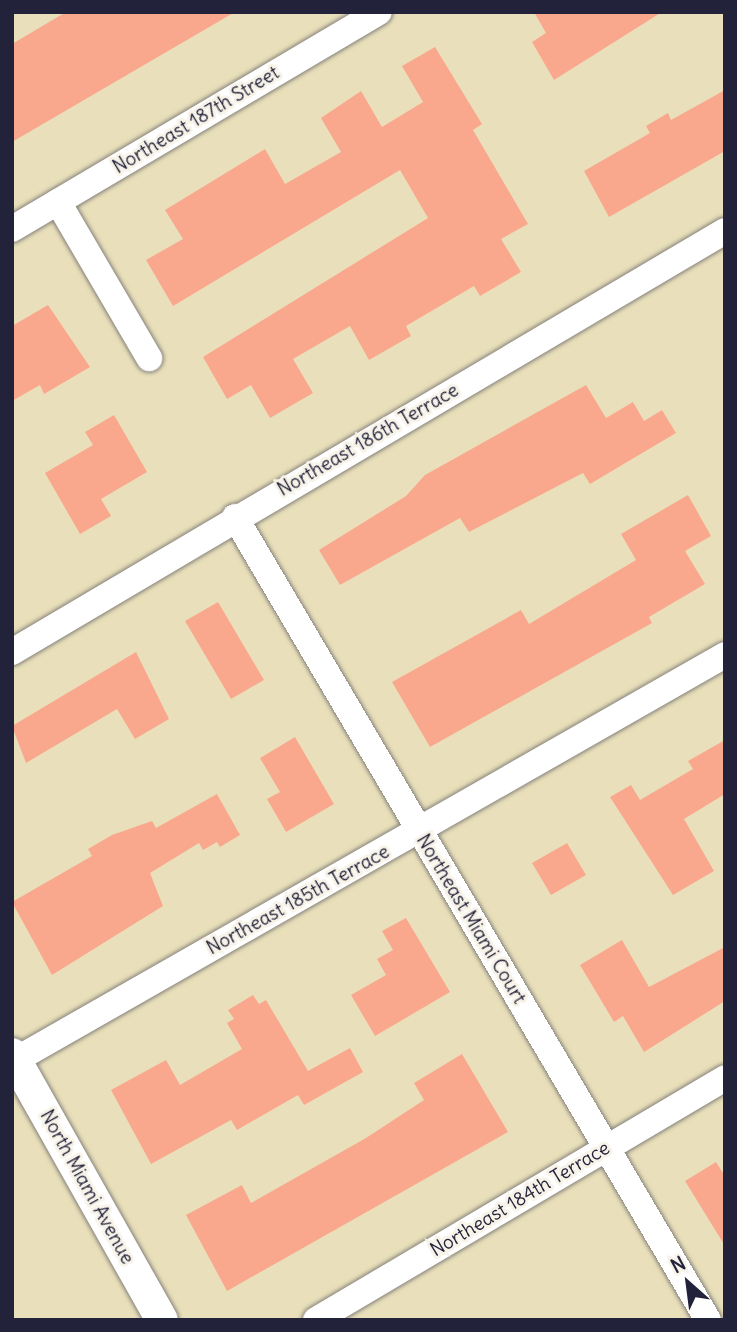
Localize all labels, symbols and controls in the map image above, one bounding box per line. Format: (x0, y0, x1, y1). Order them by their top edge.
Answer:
street label: Northeast 187th Street (109, 61, 283, 179)
street label: Northeast 186th Terrace (273, 379, 463, 501)
street label: Northeast Miami Court (411, 830, 531, 1008)
street label: Northeast 185th Terrace (203, 840, 393, 960)
street label: North Miami Avenue (35, 1106, 139, 1268)
street label: Northeast 184th Terrace (426, 1136, 614, 1262)
north arrow (653, 1248, 723, 1318)
text: N (667, 1251, 690, 1278)

